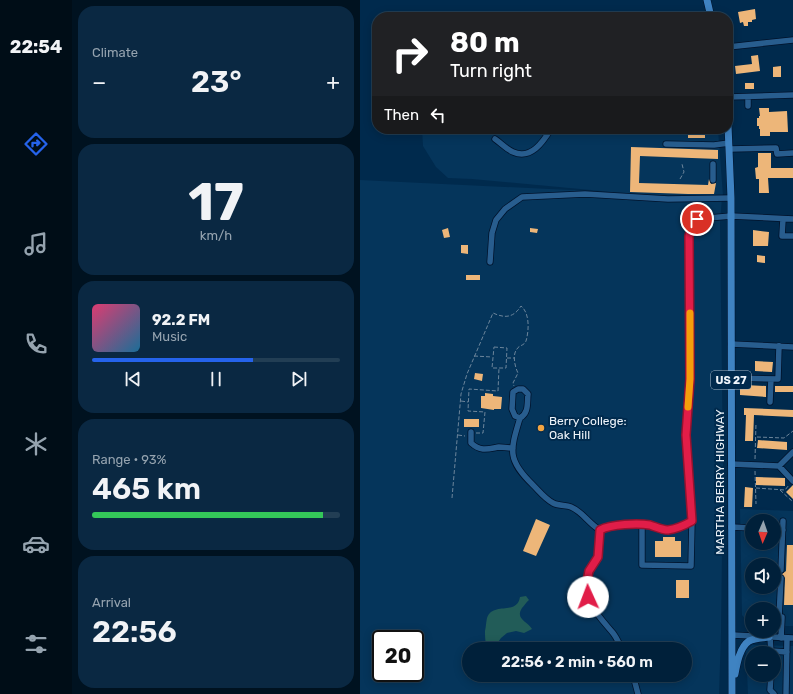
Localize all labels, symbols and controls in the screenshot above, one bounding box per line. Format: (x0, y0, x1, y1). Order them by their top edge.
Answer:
text: 80 m (450, 26, 520, 59)
icon: right (384, 28, 436, 80)
text: 22:54 (10, 36, 62, 58)
text: Climate (92, 45, 138, 60)
text: Turn right (450, 60, 532, 82)
text: 23° (191, 64, 242, 100)
text: − (92, 69, 106, 96)
text: + (326, 69, 340, 96)
icon: left (427, 104, 449, 126)
text: Then (384, 106, 419, 124)
icon: directions (22, 130, 50, 158)
text: 17 (188, 171, 244, 233)
pin (680, 202, 714, 236)
icon: arrive (686, 208, 708, 230)
text: km/h (200, 228, 232, 243)
icon: music (22, 230, 50, 258)
text: 92.2 FM (152, 311, 210, 329)
text: Music (152, 329, 187, 344)
icon: phone (22, 330, 50, 358)
icon: previous (122, 368, 144, 390)
icon: pause (205, 368, 227, 390)
icon: next (288, 368, 310, 390)
road number: US 27 (711, 371, 751, 389)
street label: MARTHA BERRY HIGHWAY (713, 409, 727, 555)
place label: Berry College: Oak Hill (549, 414, 627, 442)
marker: Berry College: Oak Hill (536, 423, 546, 433)
icon: climate (22, 430, 50, 458)
text: Range · 93% (92, 452, 166, 467)
text: 465 km (92, 471, 201, 507)
north arrow (745, 514, 781, 550)
map controls (745, 514, 781, 682)
icon: car (22, 530, 50, 558)
button: sound (745, 558, 781, 594)
position arrow (567, 576, 609, 618)
text: Arrival (92, 595, 131, 610)
button: + (745, 602, 781, 638)
text: 22:56 (92, 614, 177, 650)
icon: filters (22, 630, 50, 658)
speed limit sign: 20 (372, 630, 424, 682)
button: − (745, 646, 781, 682)
text: 22:56 · 2 min · 560 m (501, 653, 653, 671)

